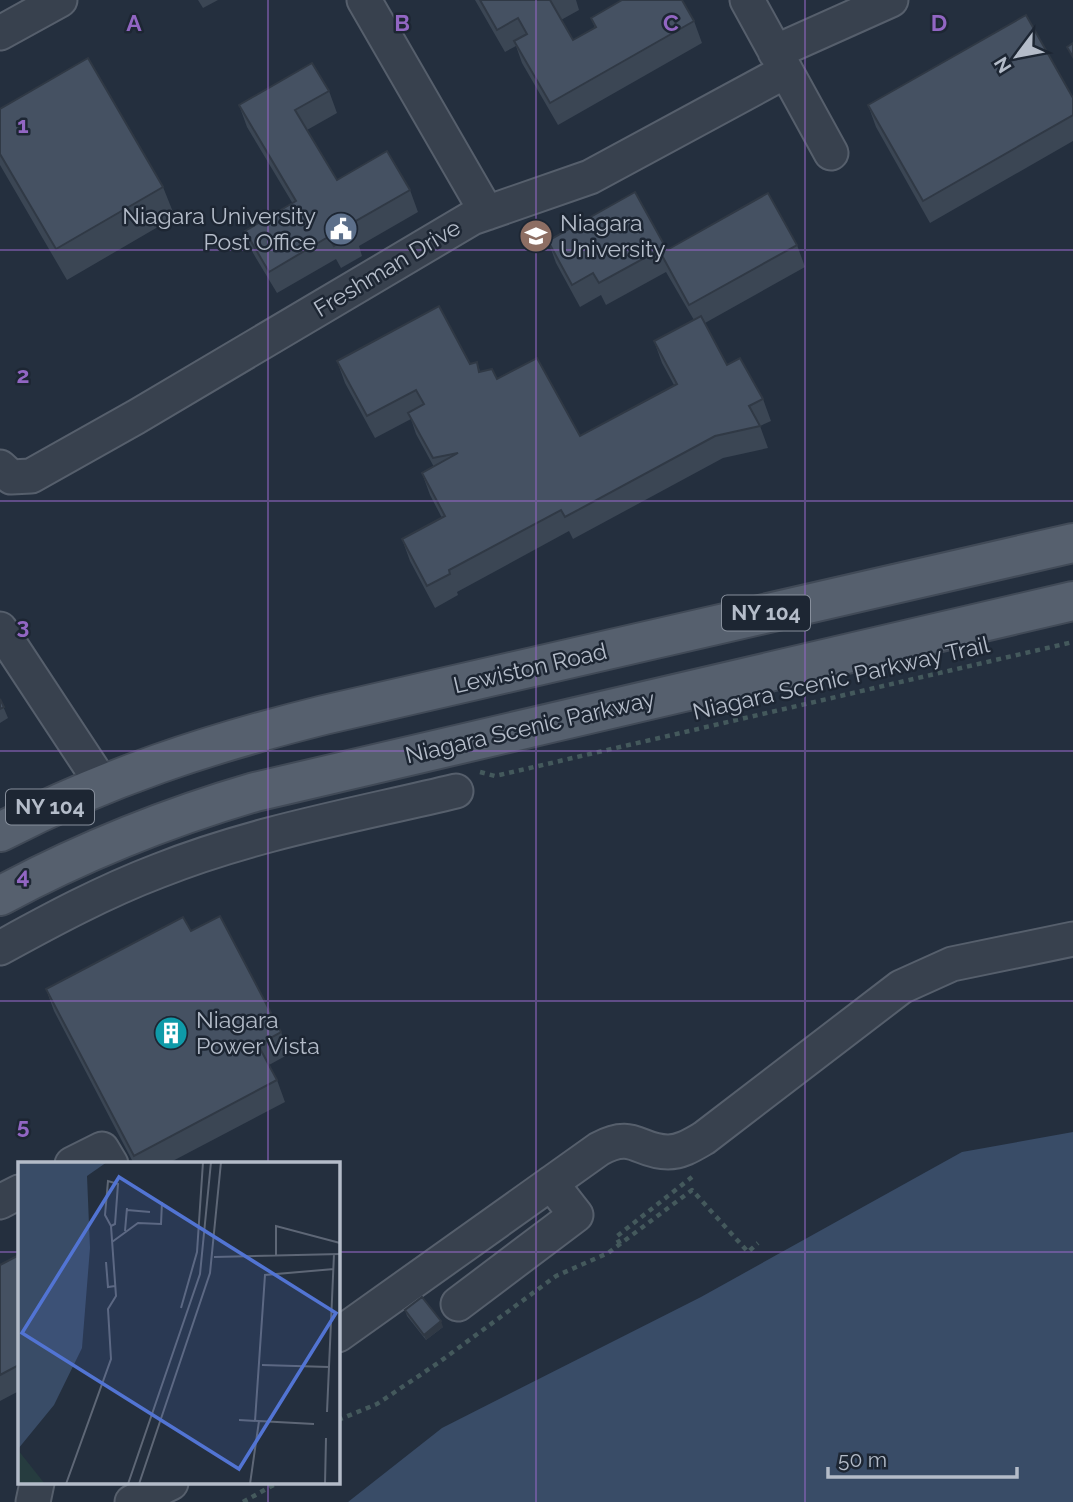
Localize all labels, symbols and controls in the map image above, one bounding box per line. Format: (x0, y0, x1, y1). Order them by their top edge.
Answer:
text: A (126, 9, 142, 36)
text: B (394, 9, 410, 36)
text: C (663, 9, 679, 36)
text: D (931, 9, 947, 36)
north arrow (982, 21, 1052, 91)
text: N (989, 53, 1016, 77)
text: 1 (17, 111, 29, 138)
place label: Niagara University Post Office (122, 202, 316, 255)
place label: Niagara University (560, 209, 665, 262)
public building icon: Niagara University Post Office (322, 210, 360, 248)
street label: Freshman Drive (309, 213, 465, 322)
school or university icon: Niagara University (517, 217, 555, 255)
text: 2 (17, 361, 29, 388)
road number: NY 104 (722, 596, 810, 630)
text: 3 (17, 612, 29, 639)
street label: Niagara Scenic Parkway Trail (690, 630, 993, 725)
street label: Lewiston Road (450, 637, 609, 698)
street label: Niagara Scenic Parkway (402, 685, 657, 768)
road number: NY 104 (6, 790, 94, 824)
text: 4 (16, 862, 30, 889)
place label: Niagara Power Vista (196, 1006, 320, 1059)
building icon: Niagara Power Vista (152, 1014, 190, 1052)
text: 5 (17, 1112, 30, 1139)
inset map (18, 1162, 340, 1484)
scale bar (828, 1436, 1017, 1480)
text: 50 m (838, 1447, 887, 1472)

